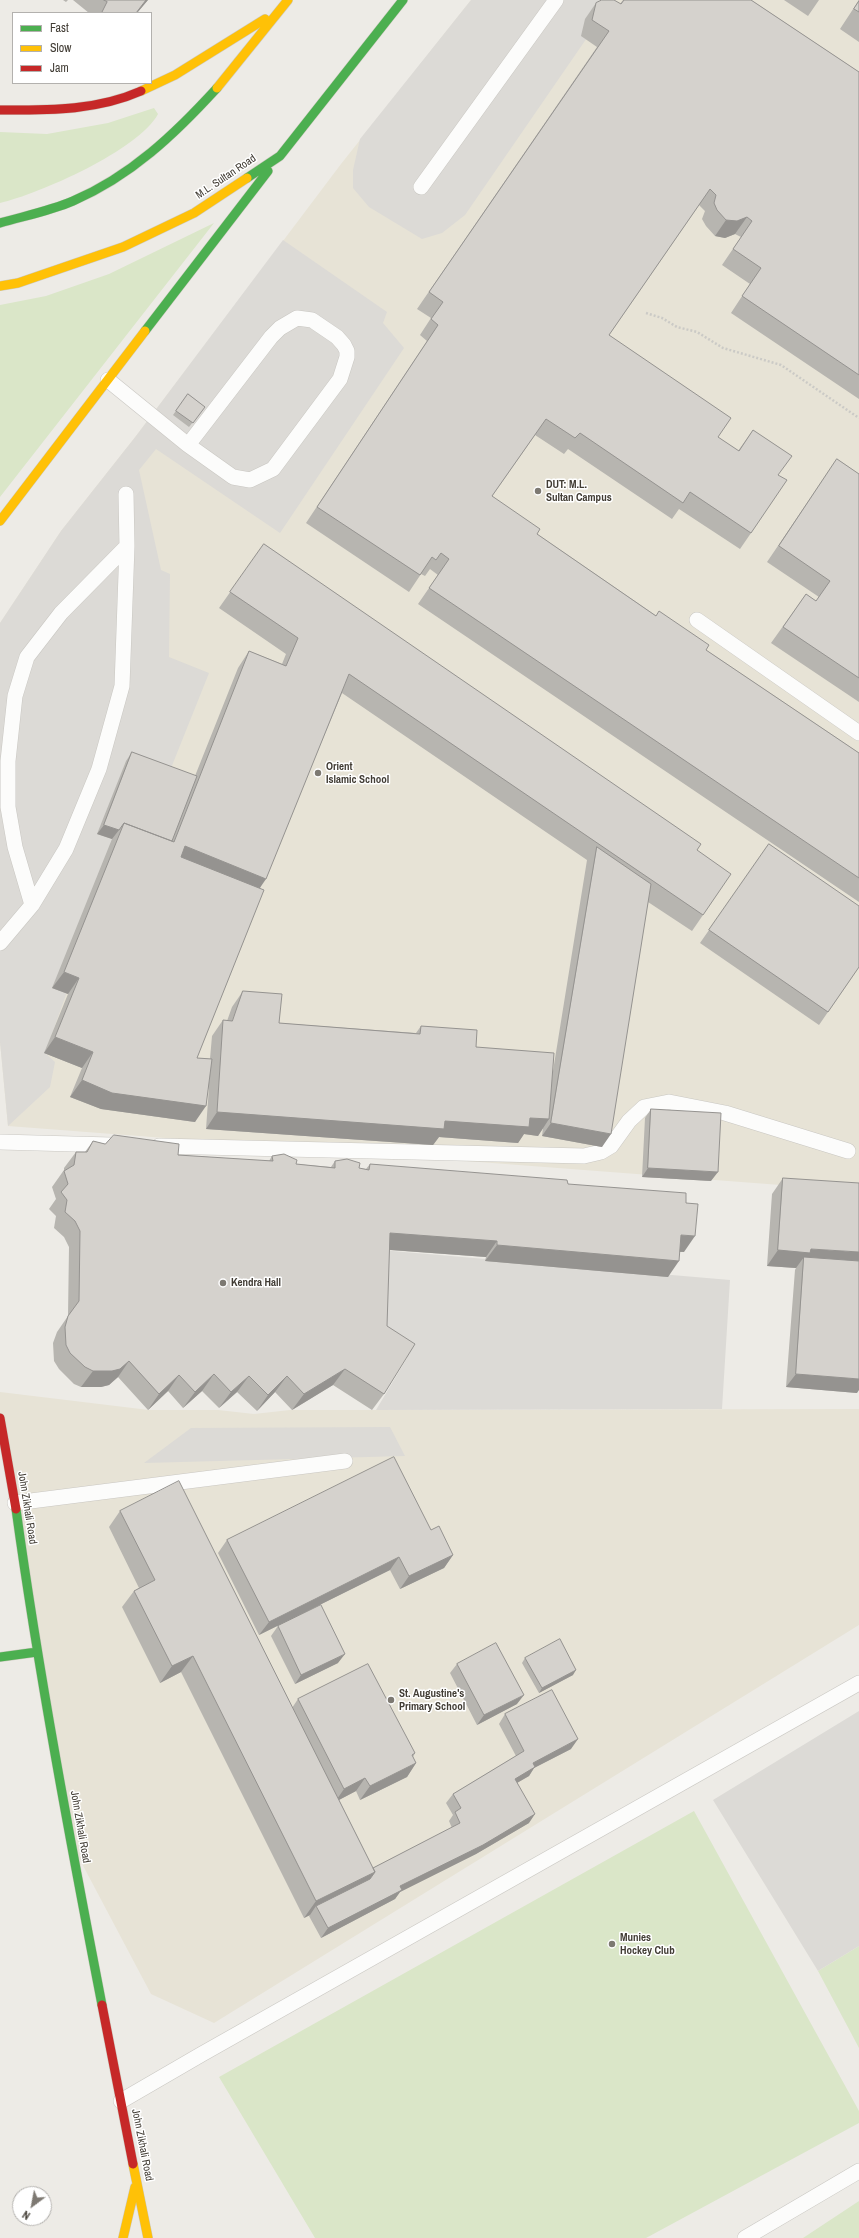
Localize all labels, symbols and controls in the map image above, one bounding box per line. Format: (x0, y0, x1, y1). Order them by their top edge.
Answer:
legend (12, 12, 152, 84)
text: Fast (50, 20, 69, 36)
text: Slow (50, 40, 71, 56)
text: Jam (50, 60, 69, 76)
street label: M.L. Sultan Road (193, 152, 259, 202)
place label: DUT: M.L. Sultan Campus (546, 478, 612, 504)
marker: DUT: M.L. Sultan Campus (533, 486, 543, 496)
place label: Orient Islamic School (326, 760, 389, 786)
marker: Orient Islamic School (313, 768, 323, 778)
place label: Kendra Hall (231, 1276, 281, 1290)
marker: Kendra Hall (218, 1278, 228, 1288)
street label: John Zikhali Road (15, 1471, 39, 1545)
place label: St. Augustine's Primary School (399, 1687, 465, 1713)
marker: St. Augustine's Primary School (386, 1695, 396, 1705)
street label: John Zikhali Road (67, 1790, 93, 1864)
place label: Munies Hockey Club (620, 1931, 675, 1957)
marker: Munies Hockey Club (607, 1939, 617, 1949)
street label: John Zikhali Road (129, 2108, 155, 2182)
north arrow (12, 2186, 52, 2226)
text: N (20, 2208, 33, 2223)

